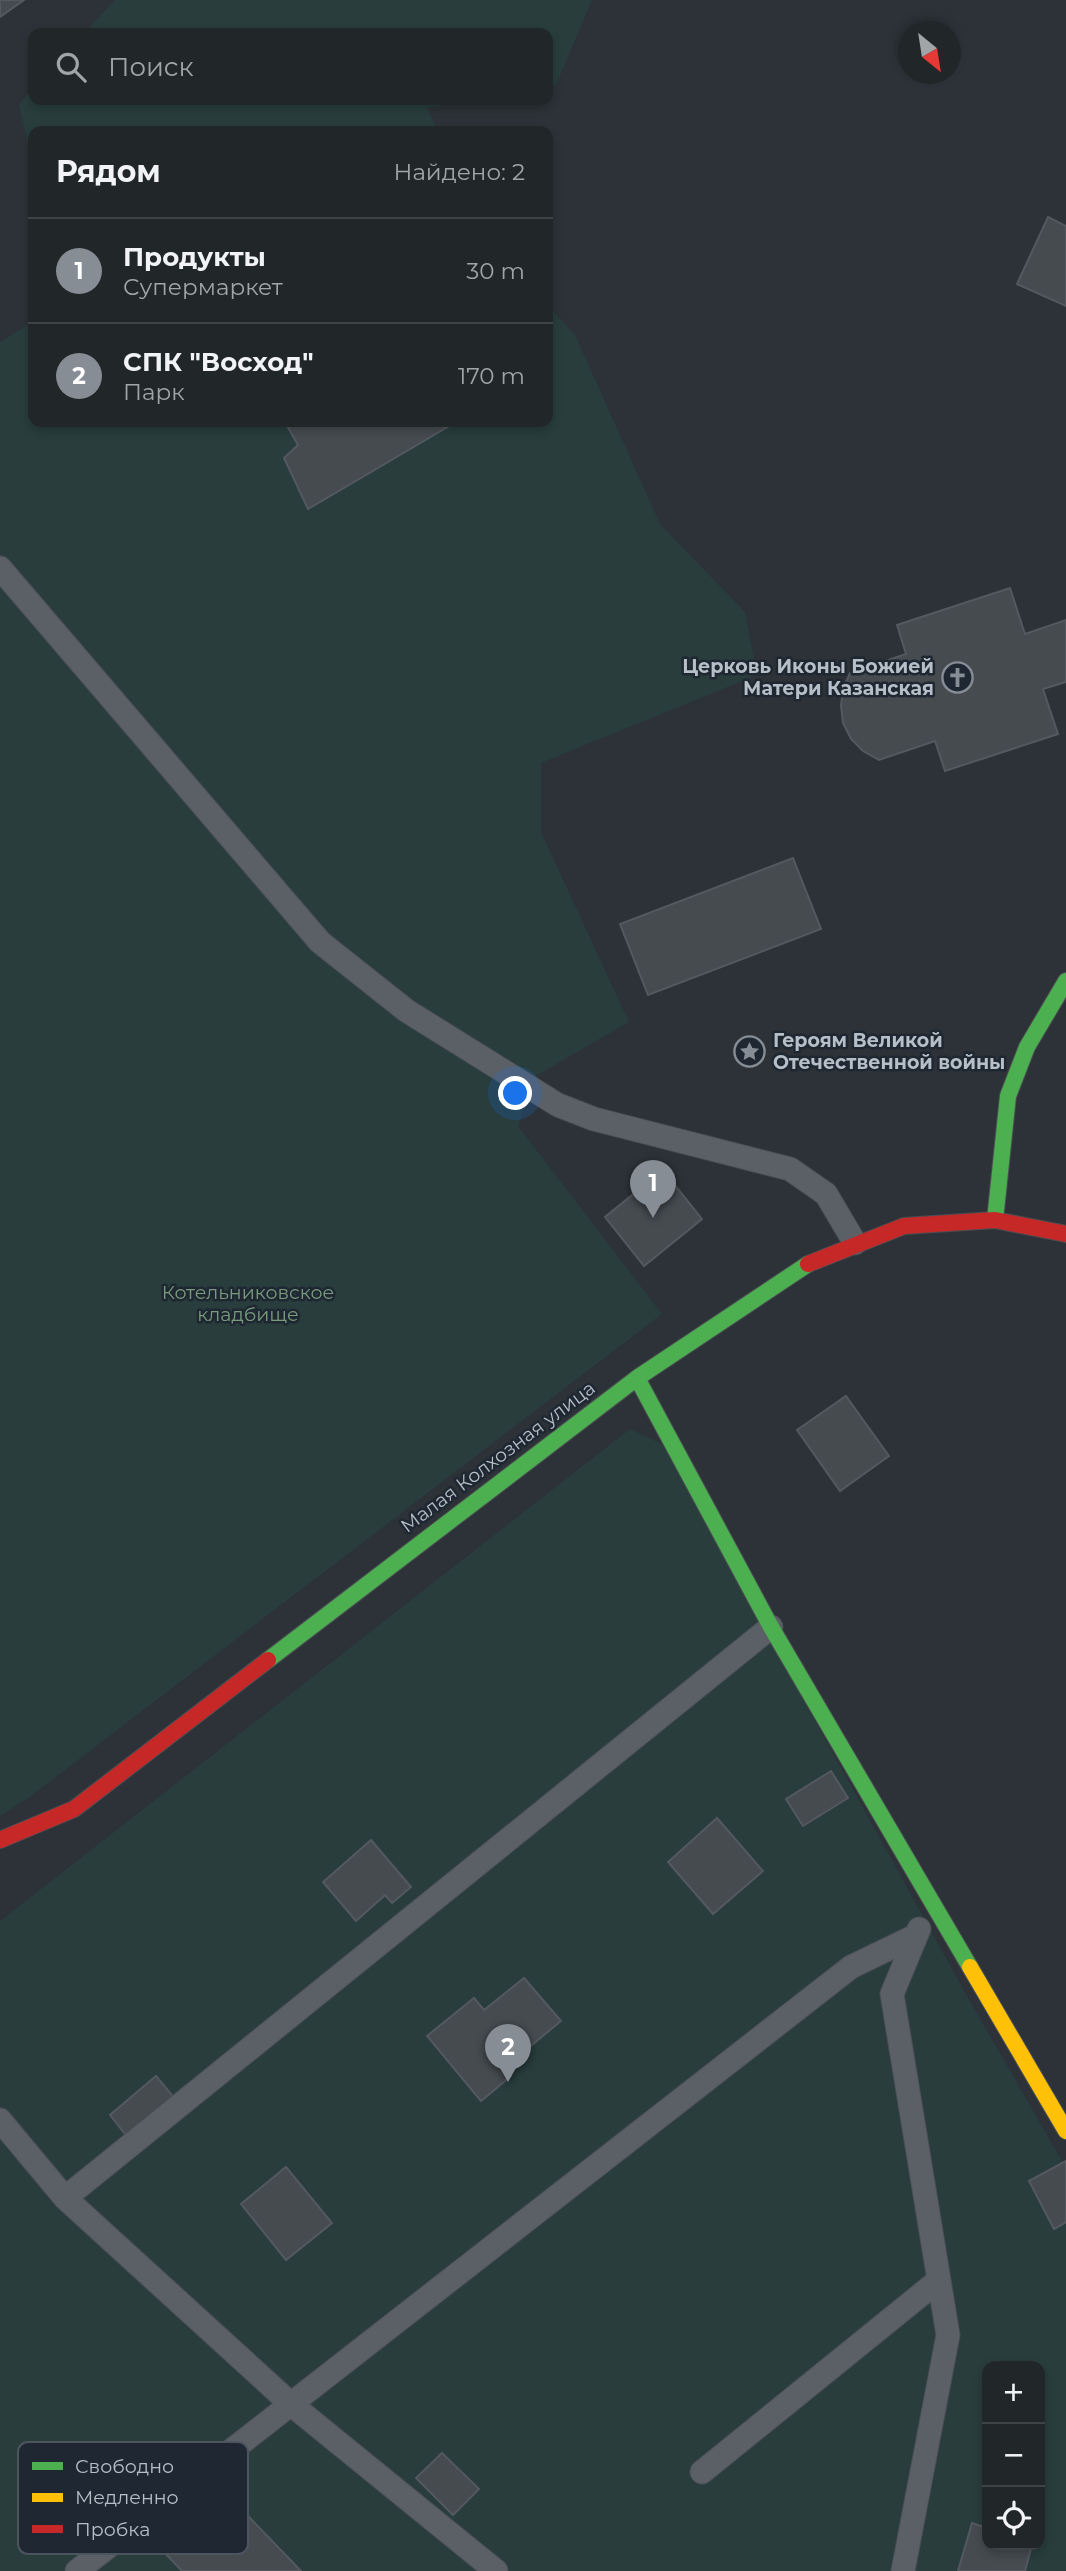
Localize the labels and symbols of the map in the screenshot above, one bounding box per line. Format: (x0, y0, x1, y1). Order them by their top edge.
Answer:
north arrow (898, 21, 961, 84)
place label: Церковь Иконы Божией Матери Казанская (682, 655, 934, 700)
church icon: Церковь Иконы Божией Матери Казанская (940, 660, 974, 694)
place label: Героям Великой Отечественной войны (773, 1029, 1005, 1074)
place icon: Героям Великой Отечественной войны (733, 1034, 767, 1068)
your location (498, 1076, 532, 1110)
pin: 1 (630, 1160, 676, 1218)
park label: Котельниковское кладбище (162, 1281, 334, 1326)
street label: Малая Колхозная улица (396, 1376, 600, 1538)
pin: 2 (485, 2024, 531, 2082)
legend (18, 2442, 248, 2554)
text: Свободно (75, 2455, 174, 2478)
text: Медленно (75, 2486, 179, 2509)
text: Пробка (75, 2518, 150, 2541)

